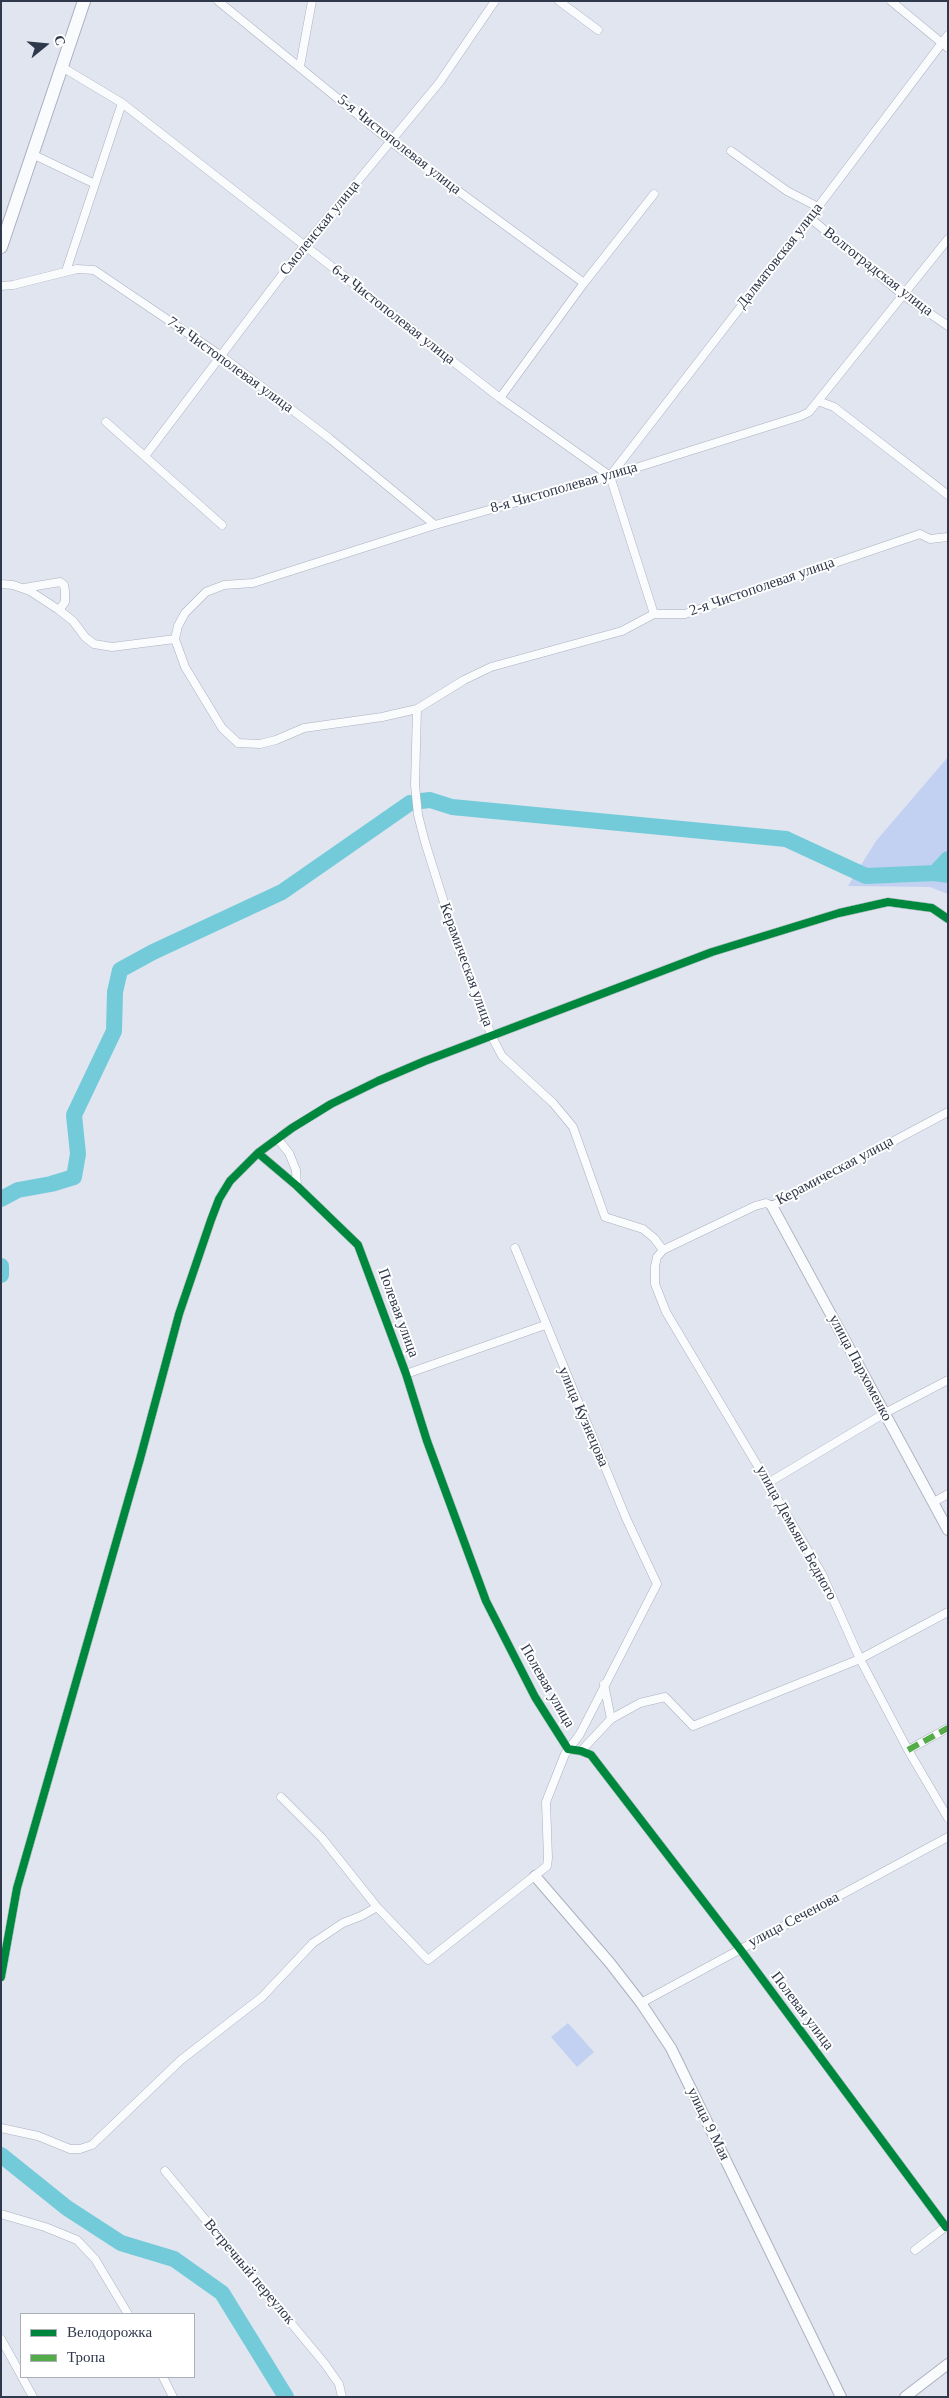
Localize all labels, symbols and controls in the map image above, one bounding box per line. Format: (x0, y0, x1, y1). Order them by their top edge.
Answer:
north arrow (20, 20, 70, 70)
text: С (51, 33, 68, 48)
street label: 5-я Чистополевая улица (334, 91, 464, 199)
street label: Смоленская улица (276, 177, 364, 279)
street label: Далматовская улица (733, 200, 827, 312)
street label: Волгоградская улица (820, 224, 936, 320)
street label: 6-я Чистополевая улица (328, 261, 458, 369)
street label: 7-я Чистополевая улица (163, 313, 297, 417)
street label: 8-я Чистополевая улица (488, 458, 640, 518)
street label: 2-я Чистополевая улица (687, 554, 837, 620)
street label: Керамическая улица (435, 901, 497, 1029)
street label: Керамическая улица (773, 1132, 897, 1210)
street label: Полевая улица (374, 1266, 422, 1360)
street label: улица Пархоменко (824, 1312, 896, 1424)
street label: улица Кузнецова (554, 1364, 612, 1470)
street label: улица Демьяна Бедного (752, 1463, 840, 1603)
street label: Полевая улица (516, 1641, 578, 1731)
street label: улица Сеченова (745, 1888, 843, 1952)
street label: Полевая улица (767, 1968, 837, 2054)
street label: улица 9 Мая (683, 2085, 733, 2163)
street label: Встречный переулок (200, 2216, 298, 2328)
legend (20, 2313, 195, 2378)
text: Велодорожка (67, 2324, 152, 2340)
text: Тропа (67, 2349, 105, 2365)

